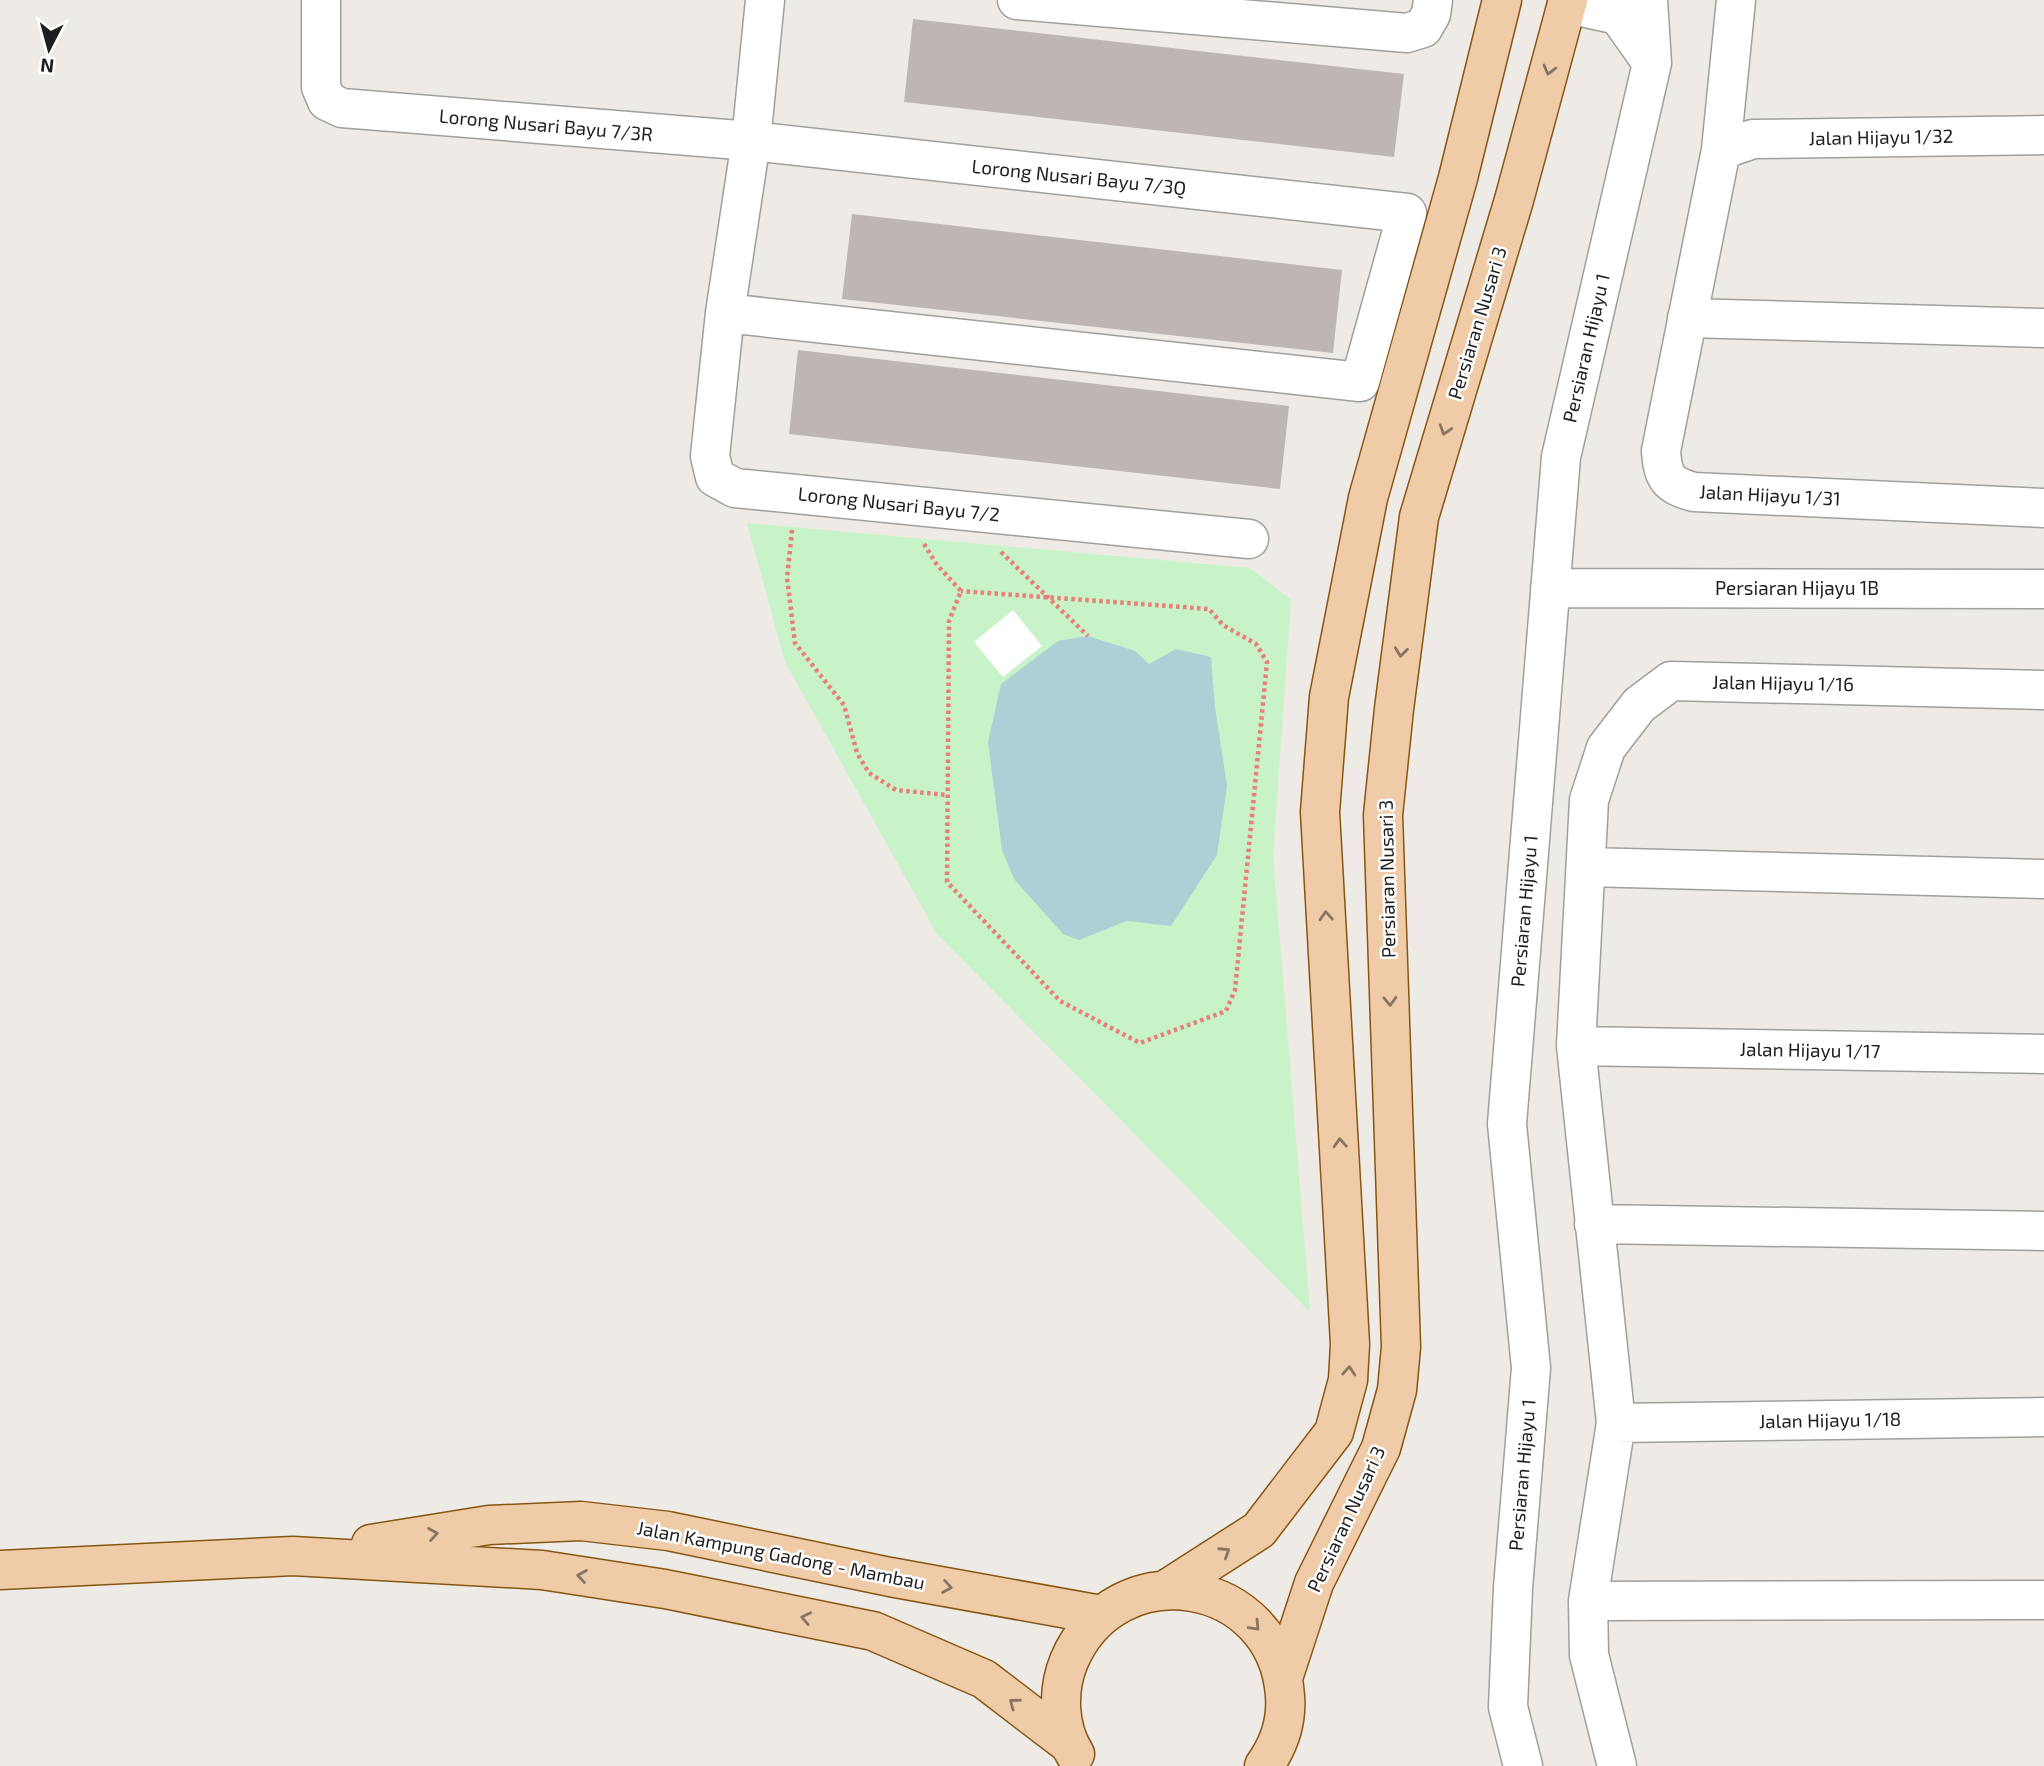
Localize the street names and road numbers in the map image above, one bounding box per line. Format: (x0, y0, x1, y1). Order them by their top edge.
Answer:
street label: Lorong Nusari Bayu 7/3R (438, 104, 654, 145)
street label: Jalan Hijayu 1/32 (1809, 124, 1953, 149)
street label: Lorong Nusari Bayu 7/3Q (971, 154, 1187, 199)
street label: Persiaran Nusari 3 (1442, 244, 1511, 402)
street label: Persiaran Hijayu 1 (1557, 271, 1614, 425)
street label: Jalan Hijayu 1/31 (1699, 479, 1841, 510)
street label: Lorong Nusari Bayu 7/2 (797, 481, 1001, 526)
street label: Persiaran Hijayu 1B (1715, 576, 1879, 599)
street label: Jalan Hijayu 1/16 (1712, 670, 1854, 695)
street label: Persiaran Nusari 3 (1374, 800, 1399, 958)
street label: Persiaran Hijayu 1 (1505, 834, 1542, 988)
street label: Jalan Hijayu 1/17 (1740, 1037, 1881, 1062)
street label: Persiaran Hijayu 1 (1503, 1398, 1540, 1552)
street label: Jalan Hijayu 1/18 (1759, 1407, 1901, 1432)
street label: Persiaran Nusari 3 (1302, 1442, 1389, 1595)
street label: Jalan Kampung Gadong - Mambau (635, 1515, 927, 1594)

